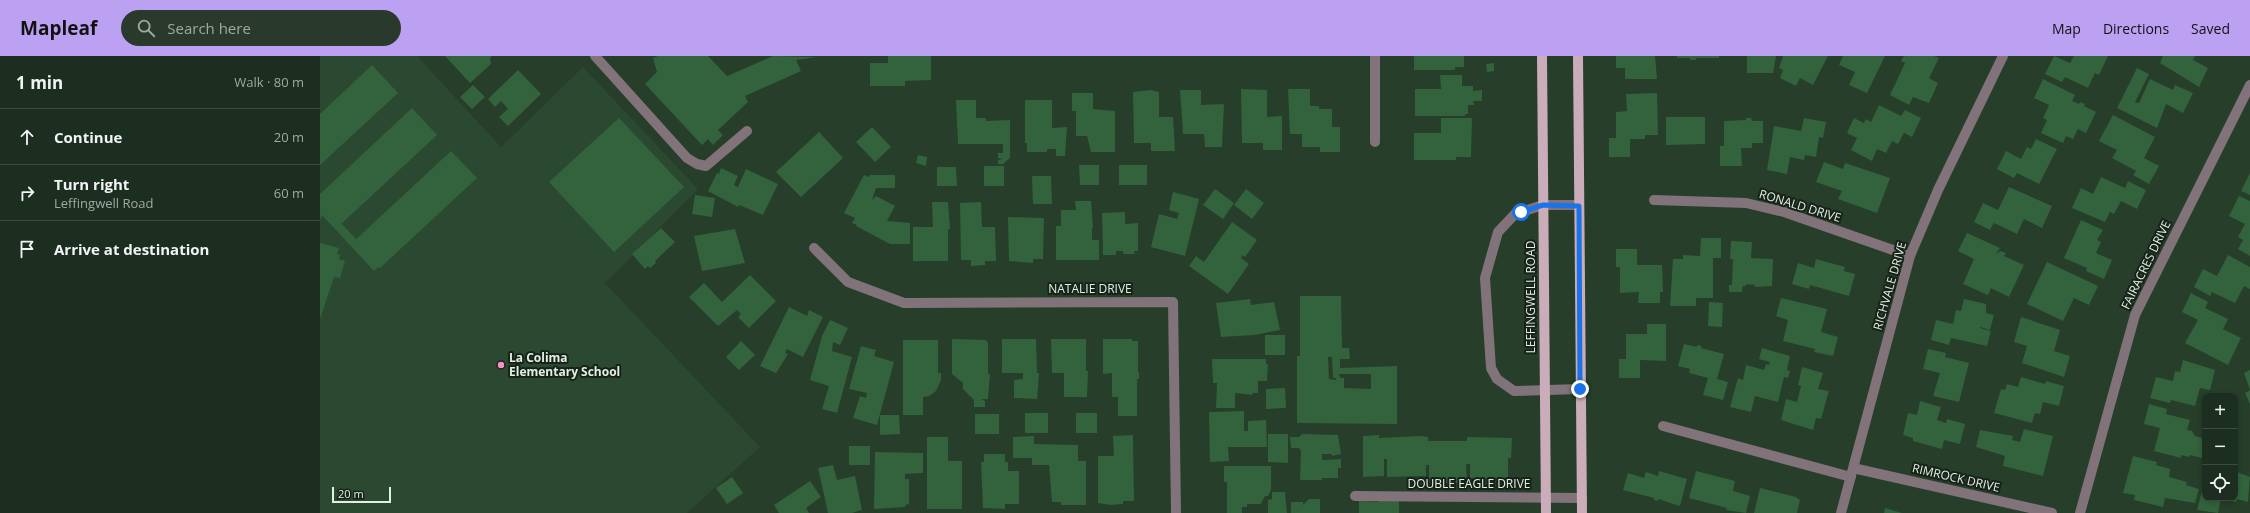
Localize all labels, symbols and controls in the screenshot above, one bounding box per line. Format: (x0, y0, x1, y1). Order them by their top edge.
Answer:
search box (121, 10, 401, 46)
text: Mapleaf (20, 15, 97, 41)
icon: search (135, 17, 157, 39)
text: Search here (167, 18, 251, 38)
text: Map (2052, 19, 2081, 38)
text: Directions (2103, 19, 2169, 38)
text: Saved (2191, 19, 2230, 38)
text: 1 min (16, 71, 63, 94)
text: Walk · 80 m (234, 73, 304, 91)
icon: ahead (16, 126, 38, 148)
text: Continue (54, 127, 122, 147)
text: 20 m (274, 128, 304, 146)
text: Turn right (54, 174, 129, 194)
icon: right (16, 182, 38, 204)
text: 60 m (274, 184, 304, 202)
street label: RONALD DRIVE (1757, 185, 1843, 226)
text: Leffingwell Road (54, 194, 153, 212)
route start (1512, 203, 1530, 221)
street label: FAIRACRES DRIVE (2117, 218, 2174, 312)
icon: arrive (16, 238, 38, 260)
text: Arrive at destination (54, 239, 209, 259)
street label: RICHVALE DRIVE (1869, 240, 1910, 332)
street label: LEFFINGWELL ROAD (1522, 241, 1539, 353)
street label: NATALIE DRIVE (1048, 280, 1132, 297)
place label: La Colima Elementary School (509, 349, 620, 380)
marker: La Colima Elementary School (496, 360, 506, 370)
route end (1571, 380, 1589, 398)
map controls (2202, 393, 2238, 501)
button: + (2202, 393, 2238, 429)
button: − (2202, 429, 2238, 465)
street label: RIMROCK DRIVE (1911, 459, 2002, 496)
button: locate (2202, 465, 2238, 501)
street label: DOUBLE EAGLE DRIVE (1408, 475, 1530, 492)
scale bar (332, 485, 391, 504)
text: 20 m (338, 486, 364, 501)

